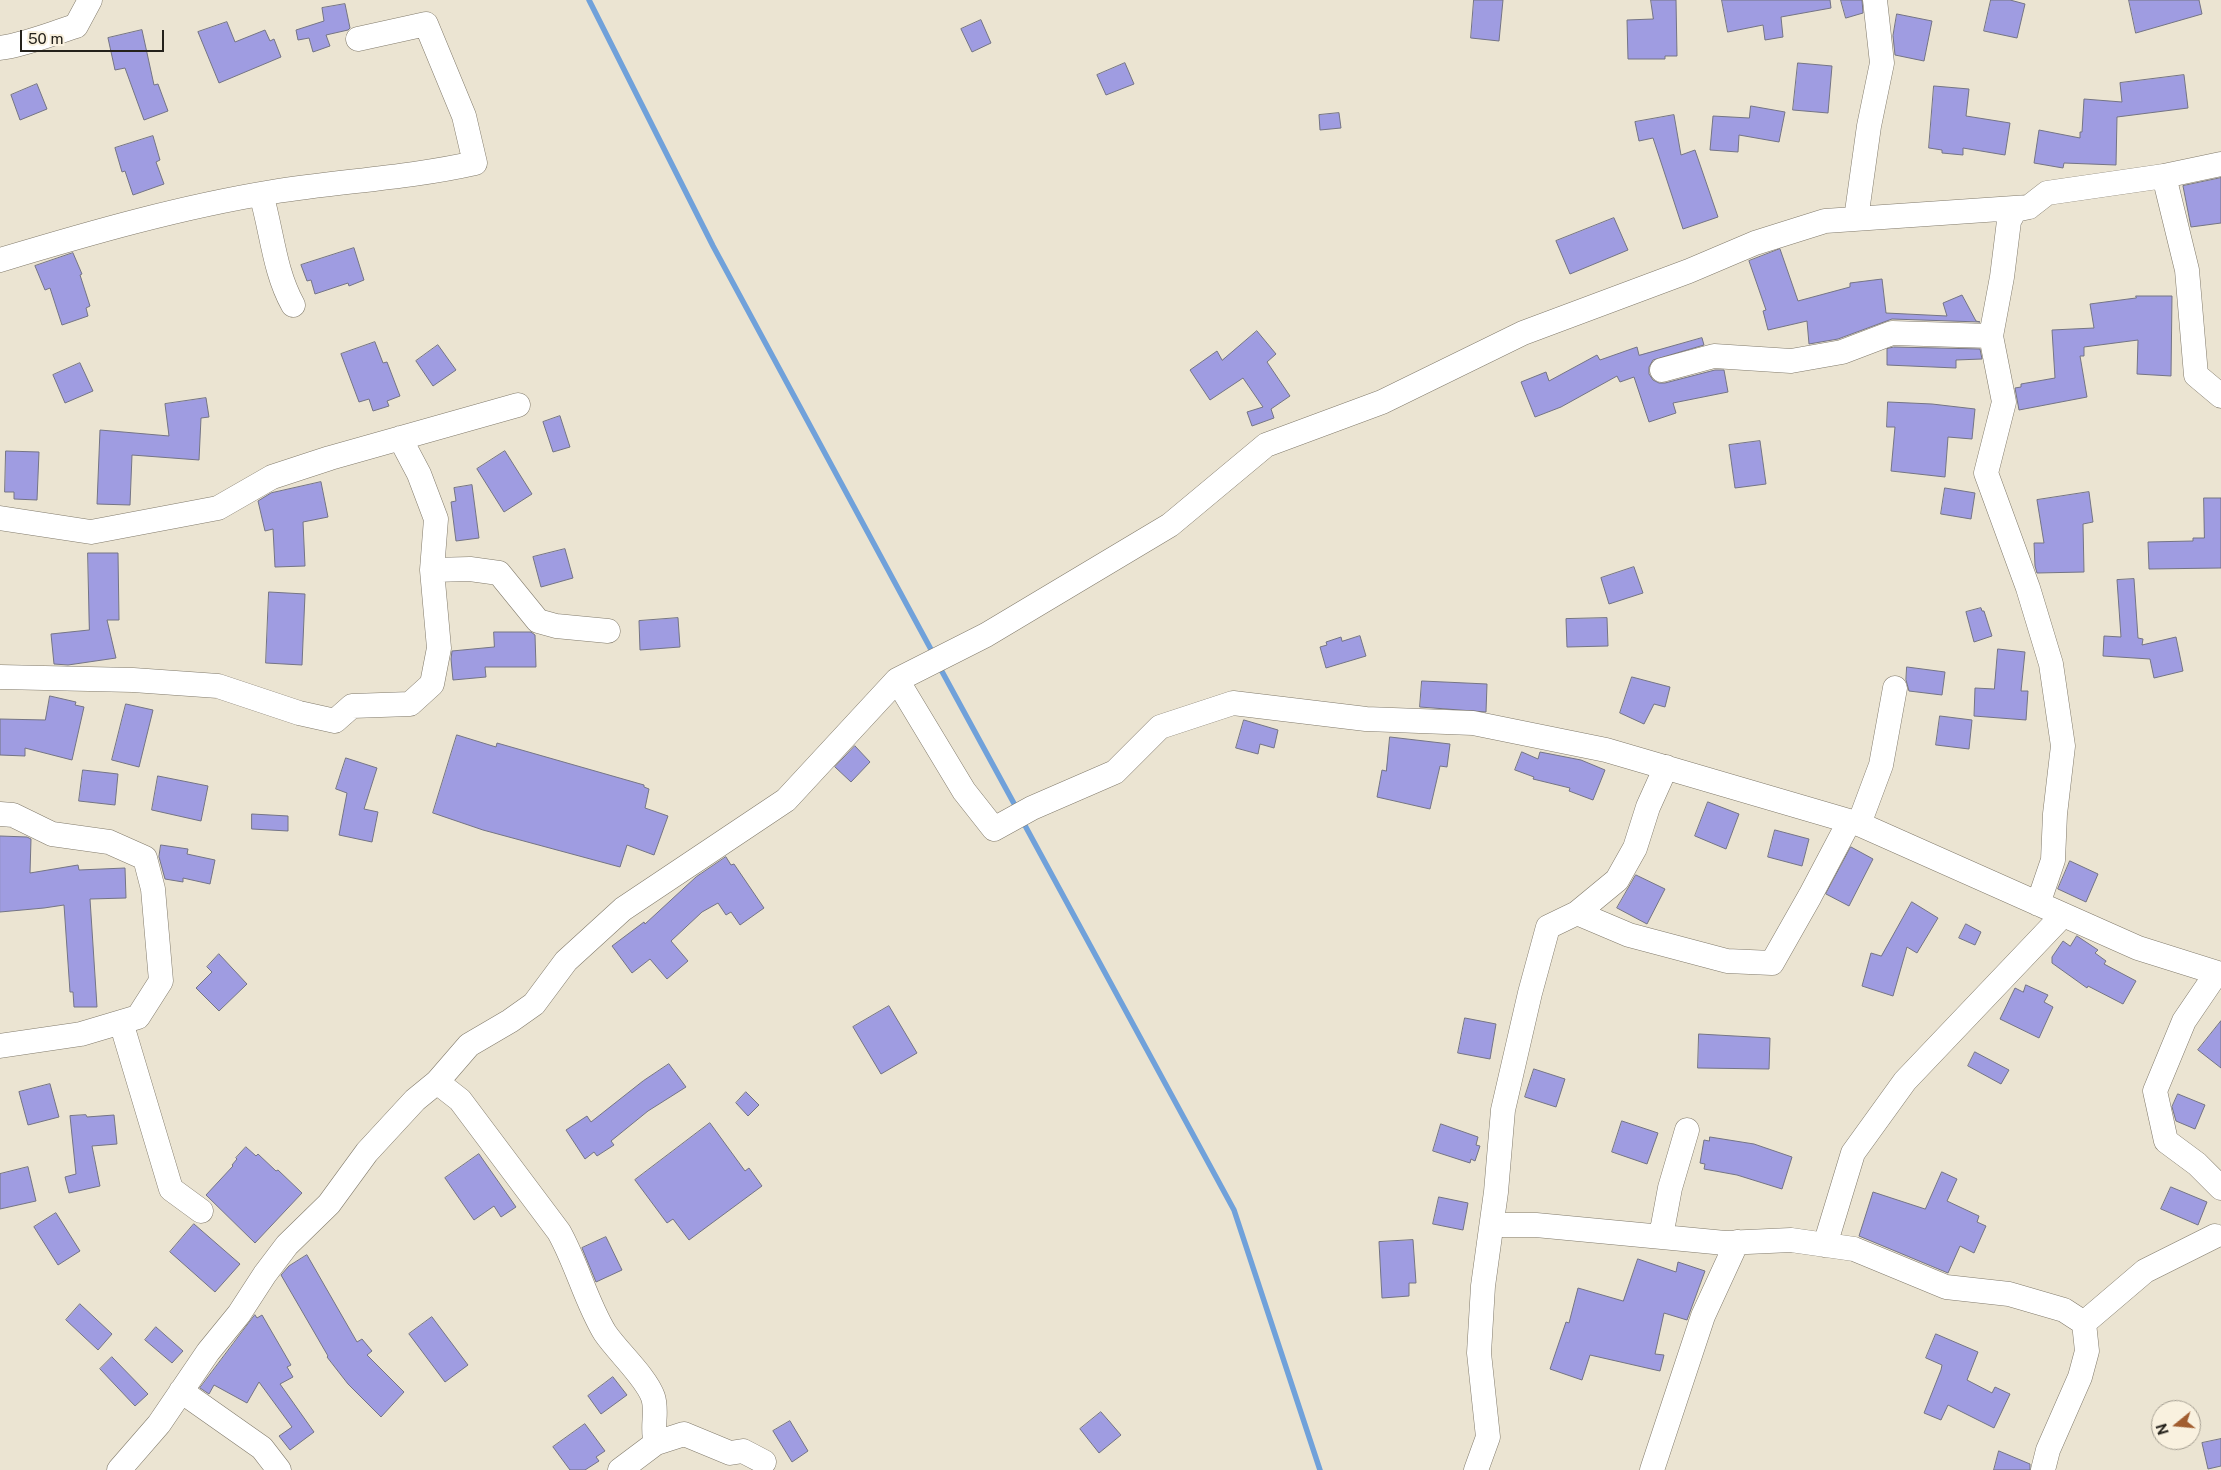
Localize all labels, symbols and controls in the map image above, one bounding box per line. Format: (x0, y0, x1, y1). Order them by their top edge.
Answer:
scale bar (22, 20, 166, 52)
text: 50 m (28, 30, 63, 47)
north arrow (2151, 1400, 2201, 1450)
text: N (2153, 1422, 2172, 1437)

